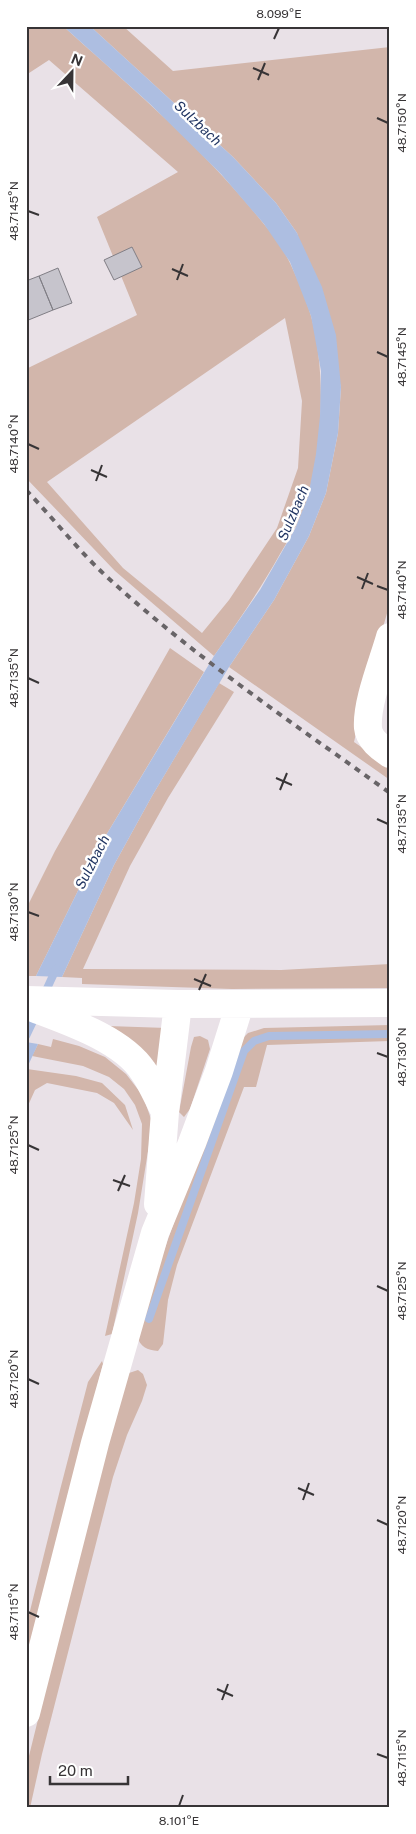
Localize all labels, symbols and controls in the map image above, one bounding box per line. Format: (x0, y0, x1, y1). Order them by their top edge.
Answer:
text: 8.099°E (256, 7, 302, 21)
north arrow (48, 48, 98, 98)
text: N (69, 50, 85, 69)
text: 48.7150°N (395, 93, 409, 153)
water label: Sulzbach (171, 97, 225, 149)
text: 48.7145°N (7, 181, 21, 241)
text: 48.7145°N (395, 327, 409, 387)
text: 48.7140°N (7, 414, 21, 474)
water label: Sulzbach (274, 483, 312, 543)
text: 48.7140°N (395, 560, 409, 620)
text: 48.7135°N (7, 648, 21, 708)
text: 48.7135°N (395, 794, 409, 854)
water label: Sulzbach (72, 832, 112, 892)
text: 48.7130°N (7, 882, 21, 942)
text: 48.7130°N (395, 1027, 409, 1087)
text: 48.7125°N (7, 1115, 21, 1175)
text: 48.7125°N (395, 1261, 409, 1321)
text: 48.7120°N (7, 1350, 21, 1408)
text: 48.7120°N (395, 1496, 409, 1554)
text: 48.7115°N (7, 1584, 21, 1640)
text: 48.7115°N (395, 1730, 409, 1786)
scale bar (50, 1754, 128, 1786)
text: 20 m (58, 1762, 93, 1779)
text: 8.101°E (159, 1814, 199, 1828)

